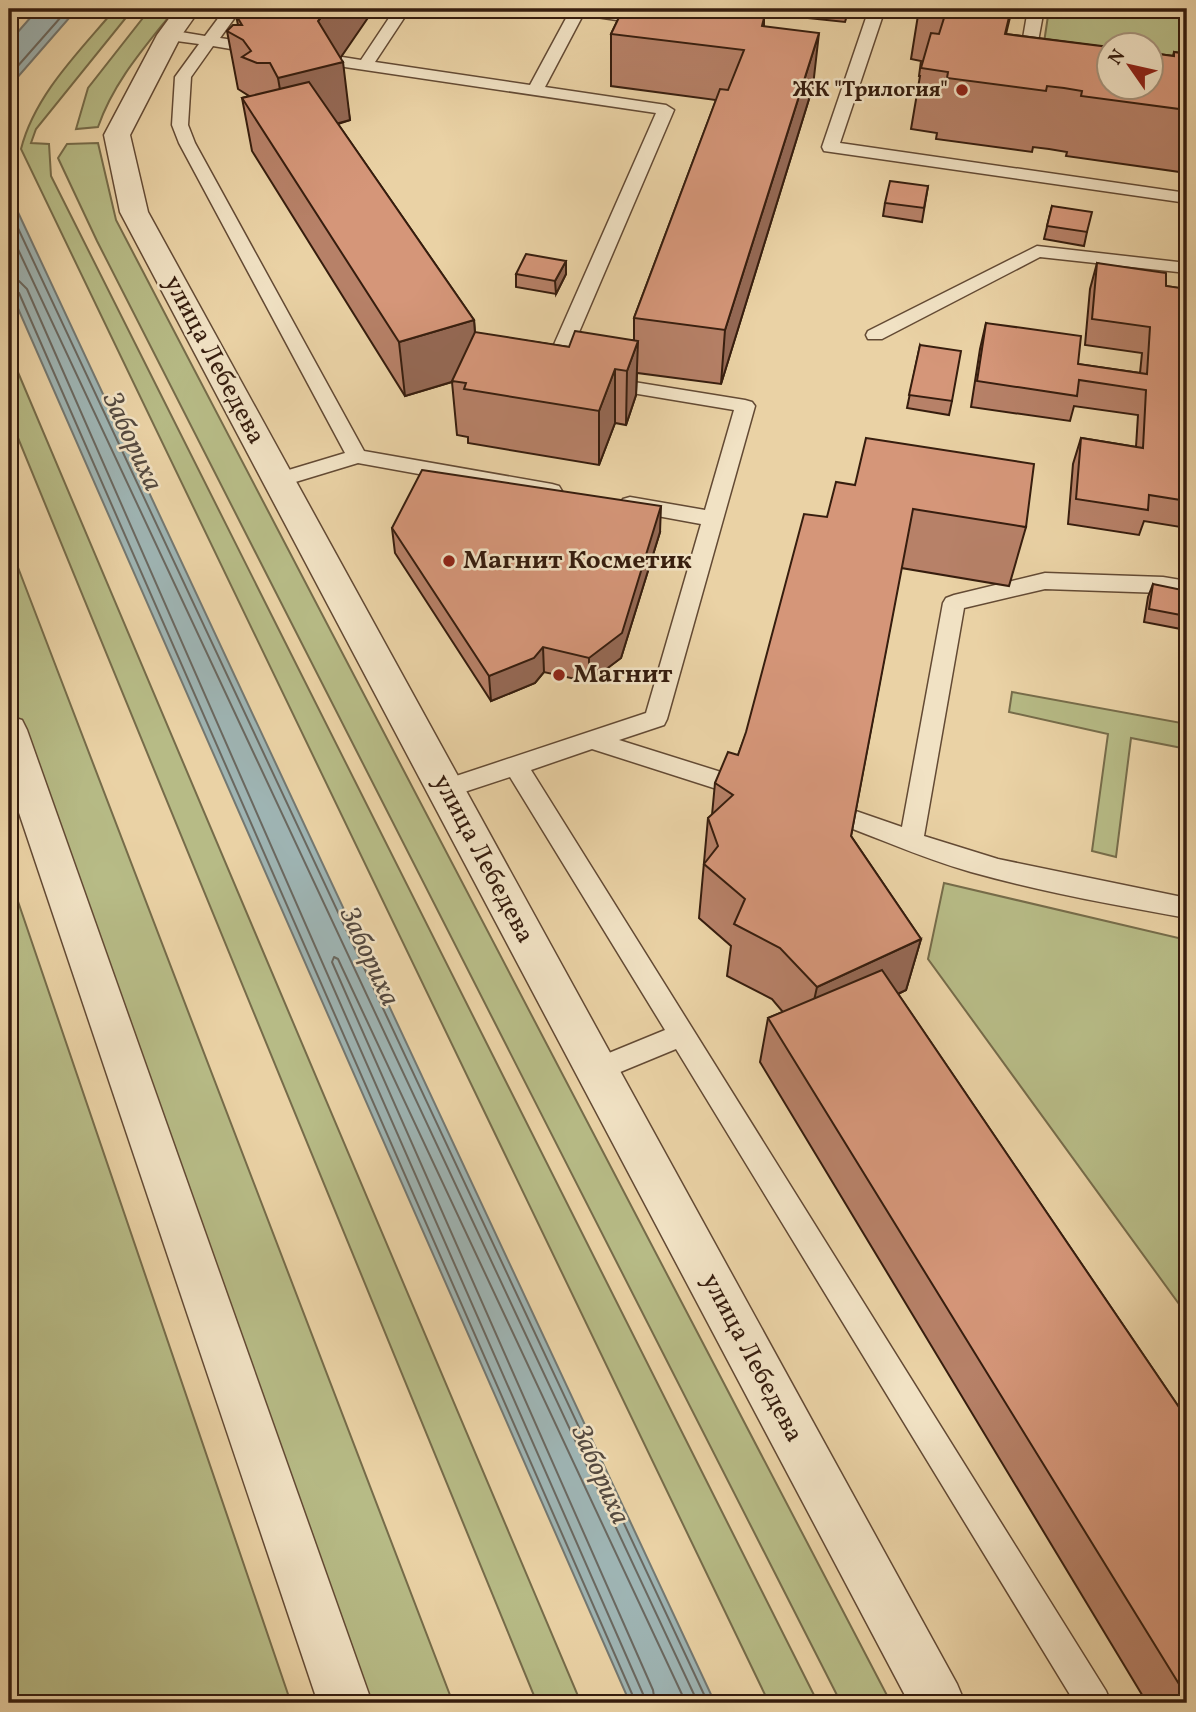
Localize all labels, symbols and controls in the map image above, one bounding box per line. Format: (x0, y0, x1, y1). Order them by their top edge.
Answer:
north arrow (1094, 32, 1164, 102)
text: N (1103, 44, 1132, 71)
place label: ЖК "Трилогия" (792, 76, 948, 105)
marker: ЖК "Трилогия" (954, 82, 970, 98)
street label: улица Лебедева (154, 269, 274, 451)
water label: Забориха (92, 385, 172, 498)
place label: Магнит Косметик (463, 543, 692, 579)
marker: Магнит Косметик (441, 553, 457, 569)
place label: Магнит (573, 657, 673, 693)
marker: Магнит (551, 667, 567, 683)
street label: улица Лебедева (423, 768, 543, 950)
water label: Забориха (329, 900, 409, 1013)
street label: улица Лебедева (692, 1267, 812, 1449)
water label: Забориха (560, 1418, 639, 1531)

